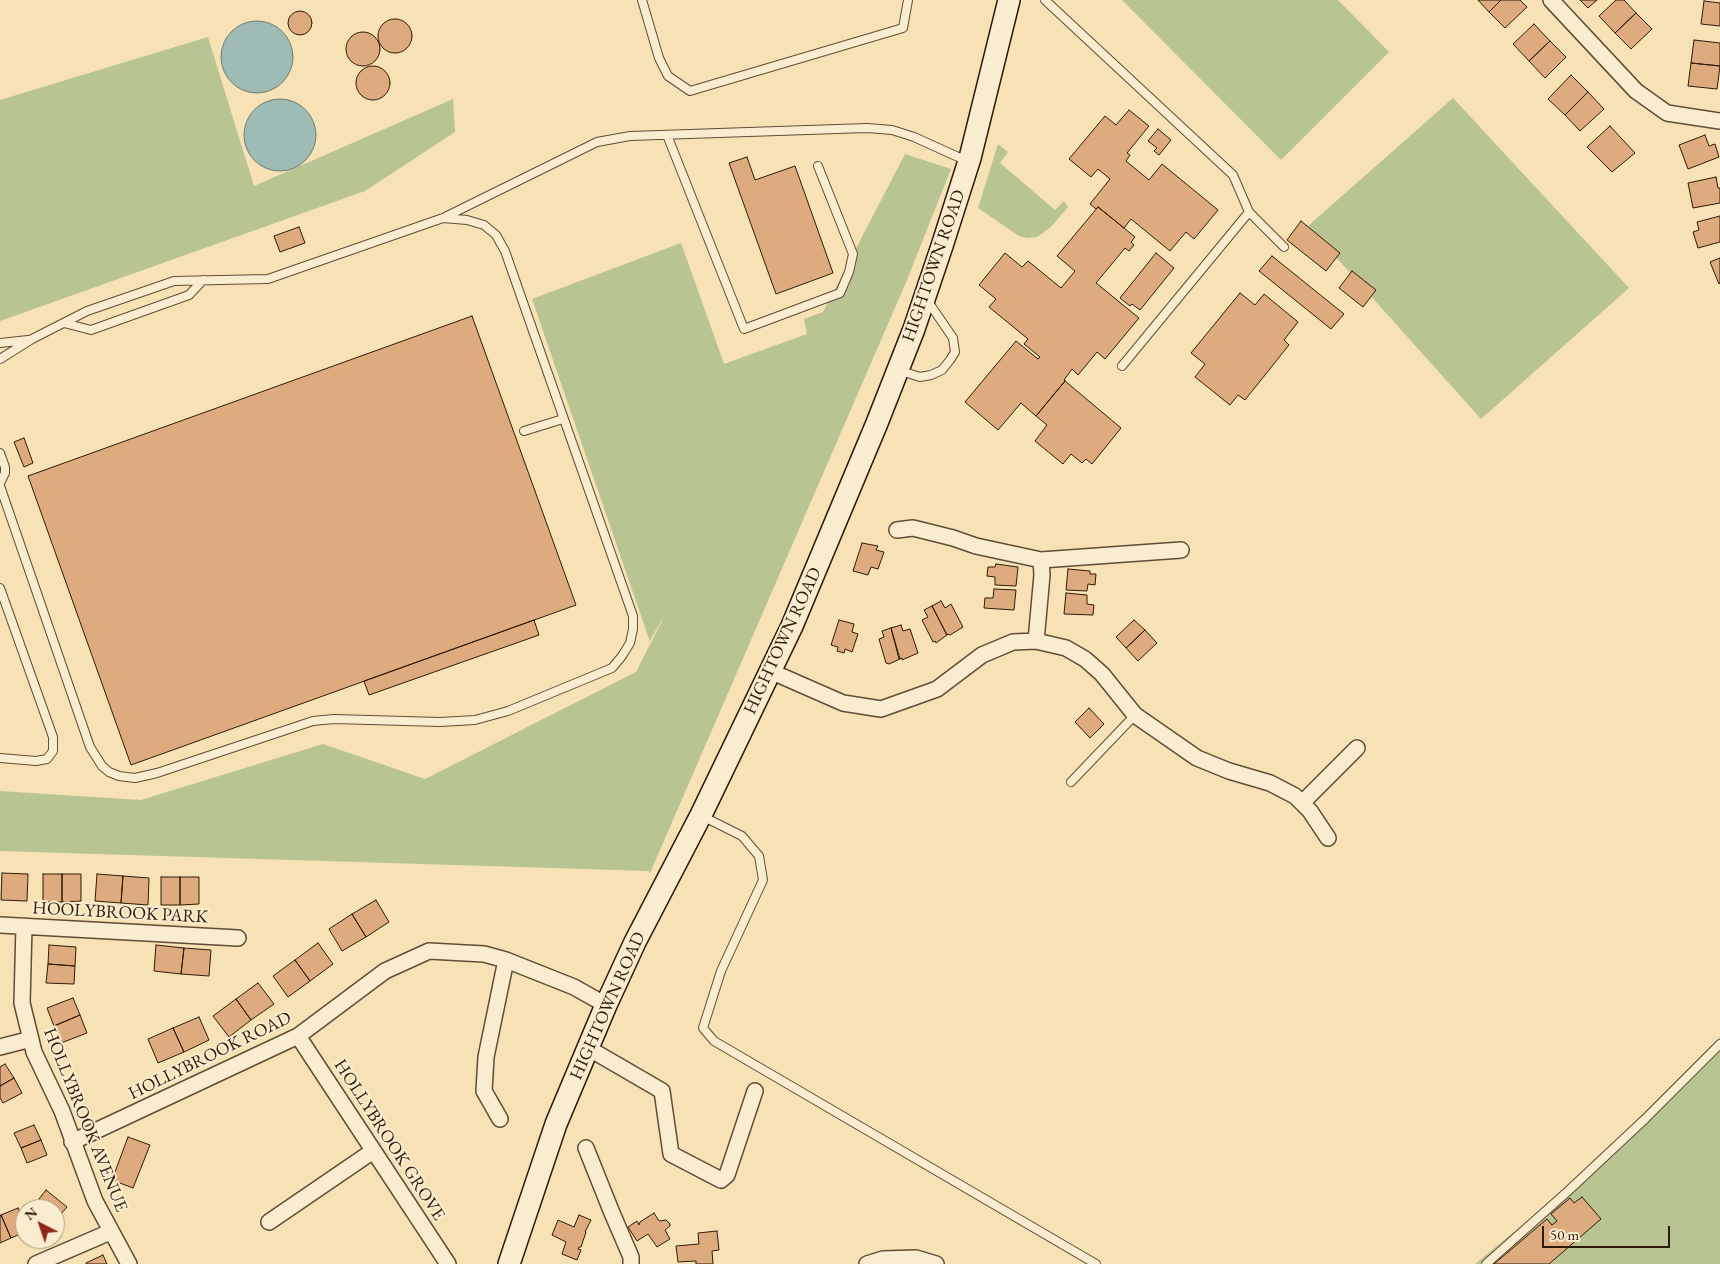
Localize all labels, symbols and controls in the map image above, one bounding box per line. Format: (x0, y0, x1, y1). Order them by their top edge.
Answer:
street label: HIGHTOWN ROAD (898, 187, 970, 345)
street label: HIGHTOWN ROAD (739, 564, 827, 718)
street label: HOOLYBROOK PARK (32, 898, 208, 928)
street label: HIGHTOWN ROAD (566, 929, 650, 1083)
street label: HOLLYBROOK ROAD (125, 1007, 295, 1105)
street label: HOLLYBROOK AVENUE (38, 1025, 132, 1215)
street label: HOLLYBROOK GROVE (329, 1055, 449, 1225)
north arrow (15, 1199, 65, 1249)
text: N (21, 1203, 41, 1224)
scale bar (1545, 1216, 1672, 1248)
text: 50 m (1550, 1225, 1579, 1244)

